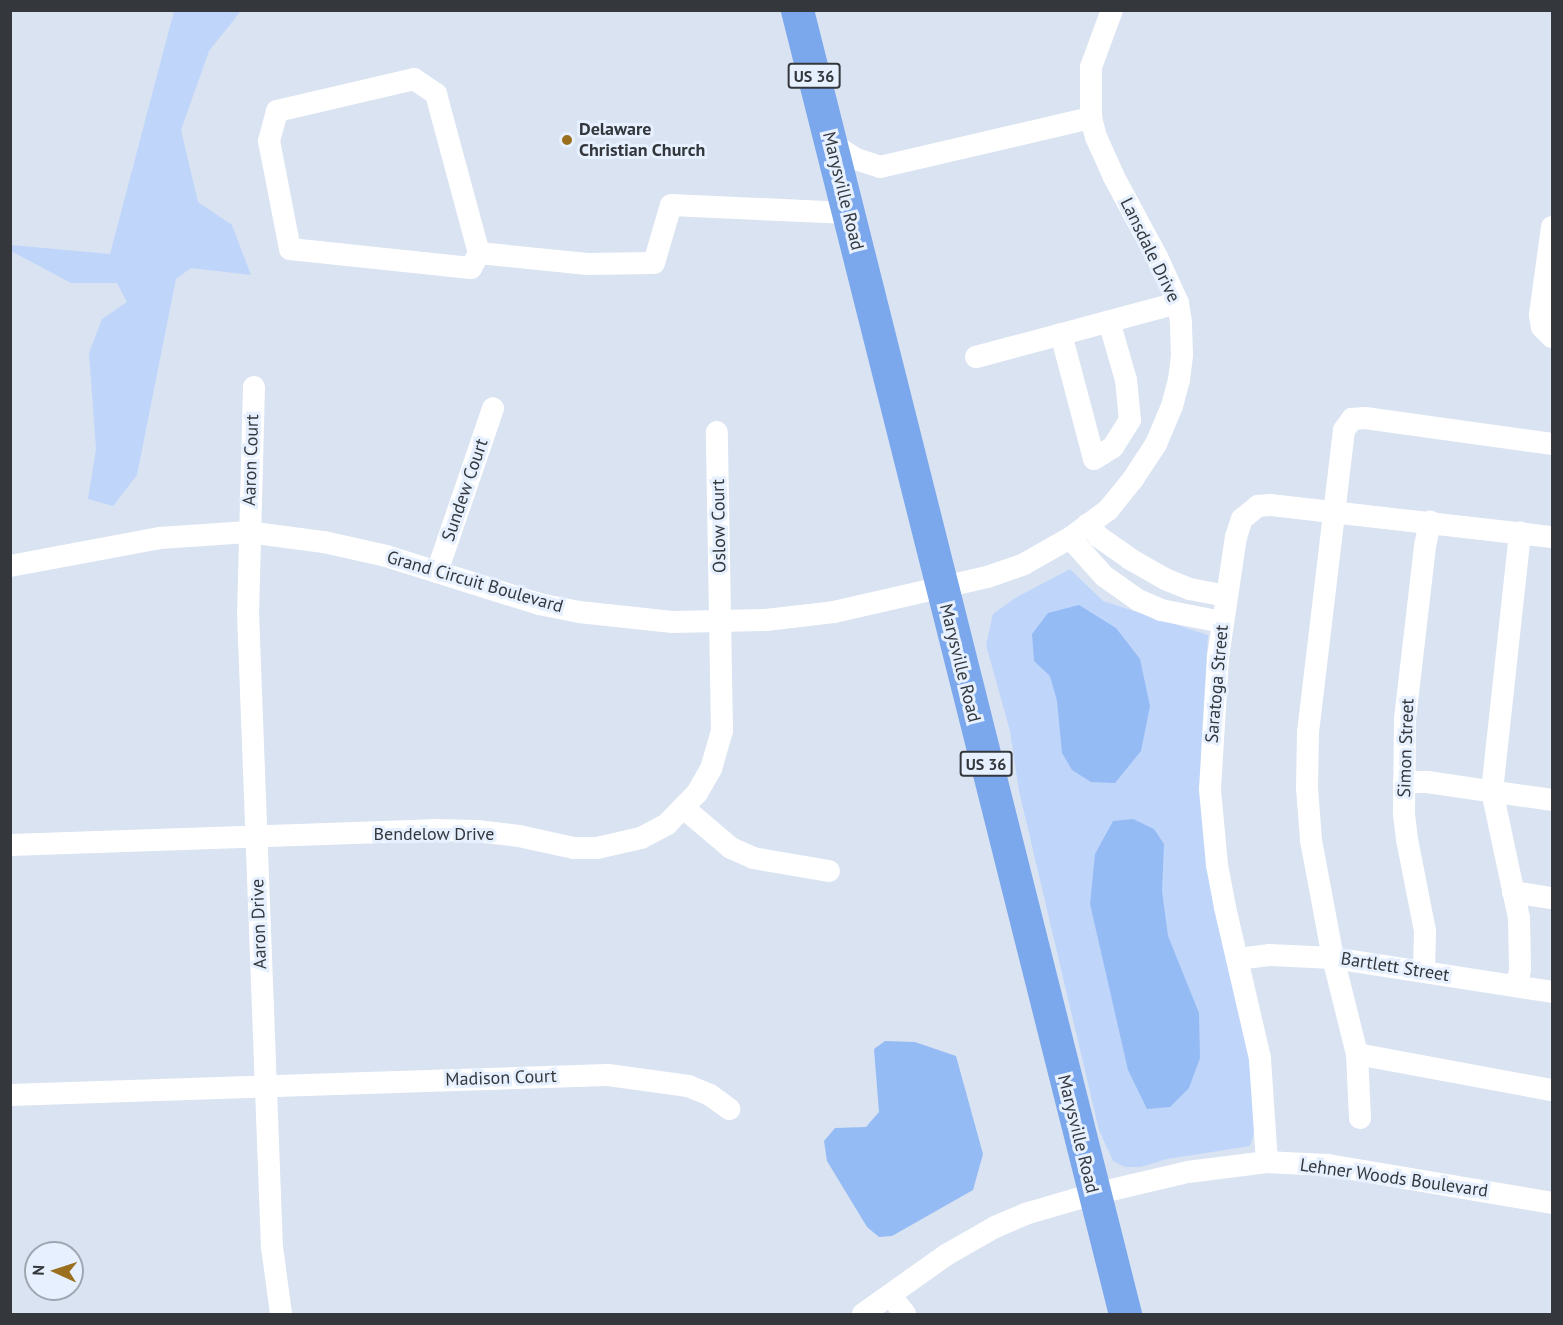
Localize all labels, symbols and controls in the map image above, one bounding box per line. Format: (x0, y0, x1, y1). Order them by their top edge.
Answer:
road number: US 36 (787, 63, 841, 89)
place label: Delaware Christian Church (579, 119, 706, 162)
street label: Marysville Road (818, 130, 868, 252)
marker: Delaware Christian Church (560, 133, 574, 147)
street label: Lansdale Drive (1115, 194, 1185, 306)
street label: Aaron Court (239, 414, 263, 506)
street label: Sundew Court (437, 436, 493, 544)
street label: Oslow Court (707, 479, 731, 573)
street label: Grand Circuit Boulevard (384, 546, 566, 618)
street label: Marysville Road (935, 602, 985, 724)
street label: Saratoga Street (1201, 624, 1233, 744)
street label: Simon Street (1393, 698, 1419, 798)
road number: US 36 (959, 751, 1013, 777)
street label: Bendelow Drive (373, 823, 495, 845)
street label: Aaron Drive (247, 879, 271, 969)
street label: Bartlett Street (1339, 948, 1451, 986)
street label: Madison Court (445, 1065, 557, 1091)
street label: Marysville Road (1053, 1073, 1103, 1195)
street label: Lehner Woods Boulevard (1298, 1154, 1490, 1202)
north arrow (24, 1241, 84, 1301)
text: N (28, 1264, 48, 1276)

